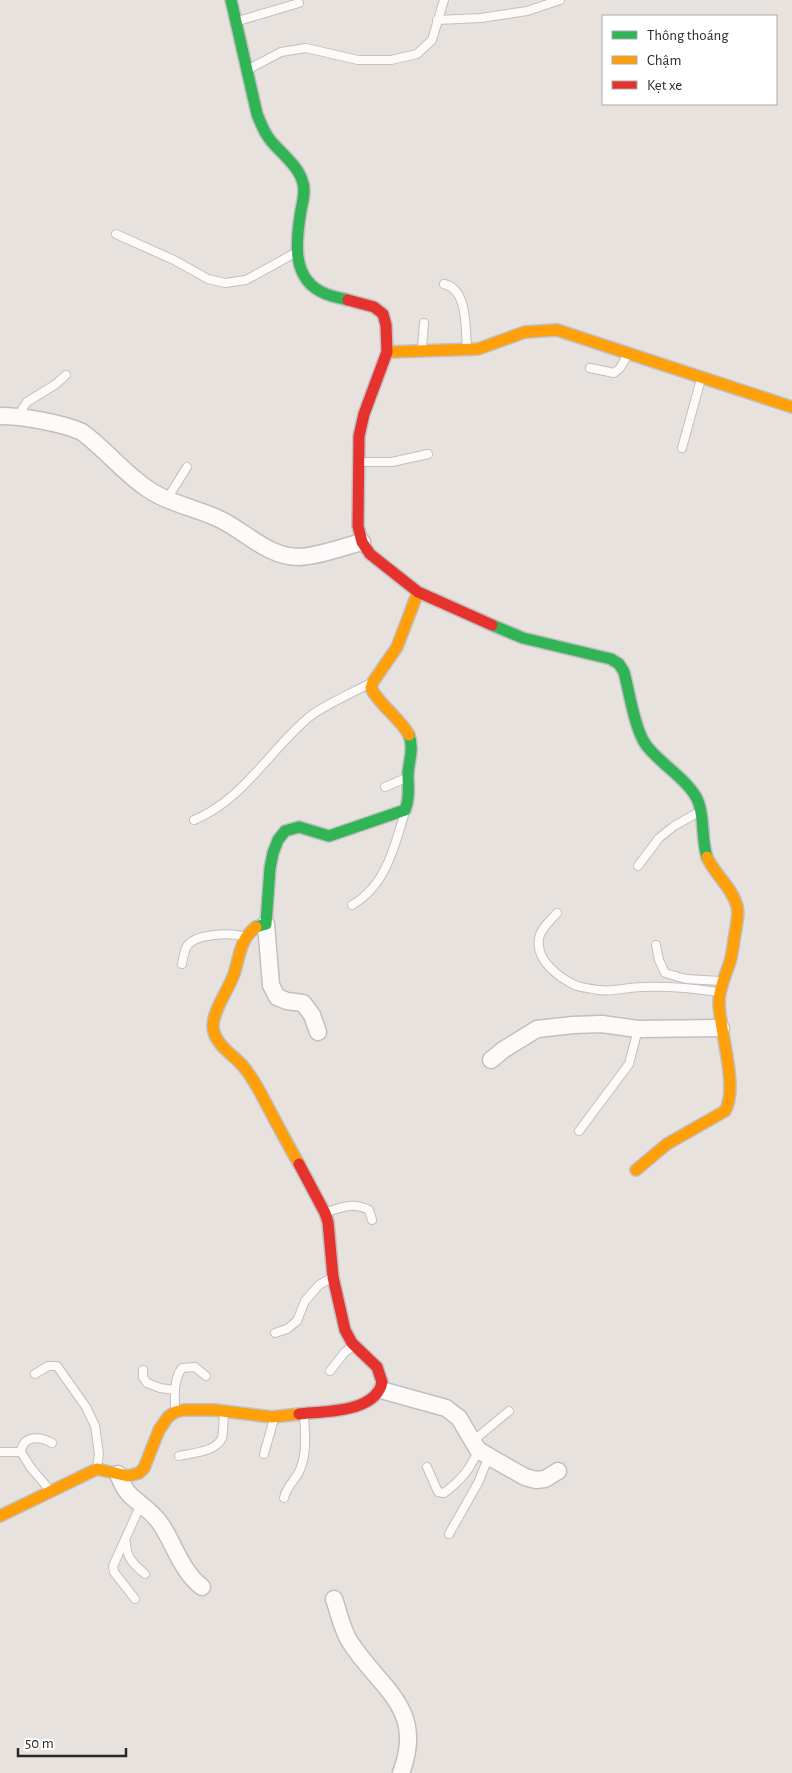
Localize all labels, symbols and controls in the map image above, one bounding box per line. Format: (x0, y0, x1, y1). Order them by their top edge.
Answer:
legend (602, 15, 777, 105)
text: Thông thoáng (647, 28, 729, 43)
text: Chậm (647, 53, 681, 68)
text: Kẹt xe (647, 78, 682, 93)
scale bar (18, 1726, 125, 1758)
text: 50 m (25, 1736, 54, 1751)

